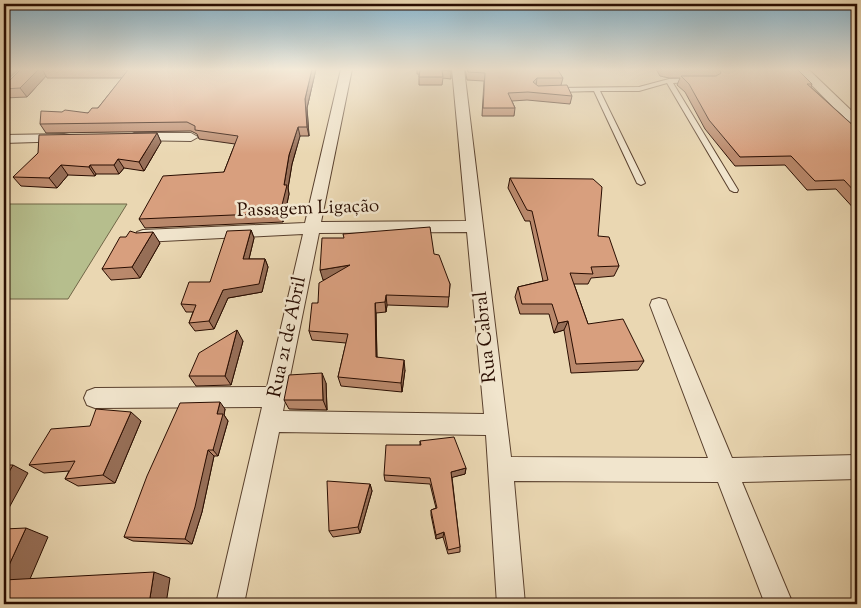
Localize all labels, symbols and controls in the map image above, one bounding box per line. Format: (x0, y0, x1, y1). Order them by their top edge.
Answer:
street label: Passagem Ligação (236, 193, 380, 225)
street label: Rua 21 de Abril (262, 274, 314, 400)
street label: Rua Cabral (468, 290, 504, 384)

